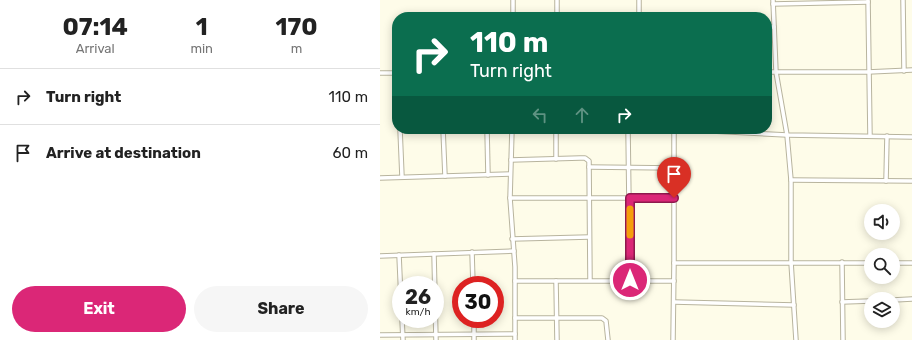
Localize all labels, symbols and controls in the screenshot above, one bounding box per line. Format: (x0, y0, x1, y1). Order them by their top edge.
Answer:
text: 07:14 (63, 13, 128, 41)
text: 1 (196, 13, 208, 41)
text: 170 (276, 13, 318, 41)
text: 110 m (470, 26, 548, 59)
icon: right (404, 28, 456, 80)
text: Arrival (76, 41, 115, 56)
text: min (190, 41, 213, 56)
text: m (291, 41, 302, 56)
text: Turn right (470, 60, 552, 82)
icon: right (12, 86, 34, 108)
text: Turn right (46, 88, 121, 106)
text: 110 m (329, 88, 368, 106)
icon: left (529, 104, 551, 126)
icon: ahead (571, 104, 593, 126)
icon: right (613, 104, 635, 126)
icon: arrive (12, 142, 34, 164)
text: Arrive at destination (46, 144, 201, 162)
text: 60 m (332, 144, 368, 162)
pin (657, 157, 691, 198)
icon: arrive (663, 163, 685, 185)
map controls (864, 204, 900, 328)
button: sound (864, 204, 900, 240)
button: search (864, 248, 900, 284)
position arrow (609, 259, 651, 301)
speed limit sign: 30 (452, 276, 504, 328)
text: 26 (405, 285, 431, 309)
button: Exit (12, 286, 186, 332)
button: Share (194, 286, 368, 332)
button: layers (864, 292, 900, 328)
text: km/h (406, 306, 430, 318)

